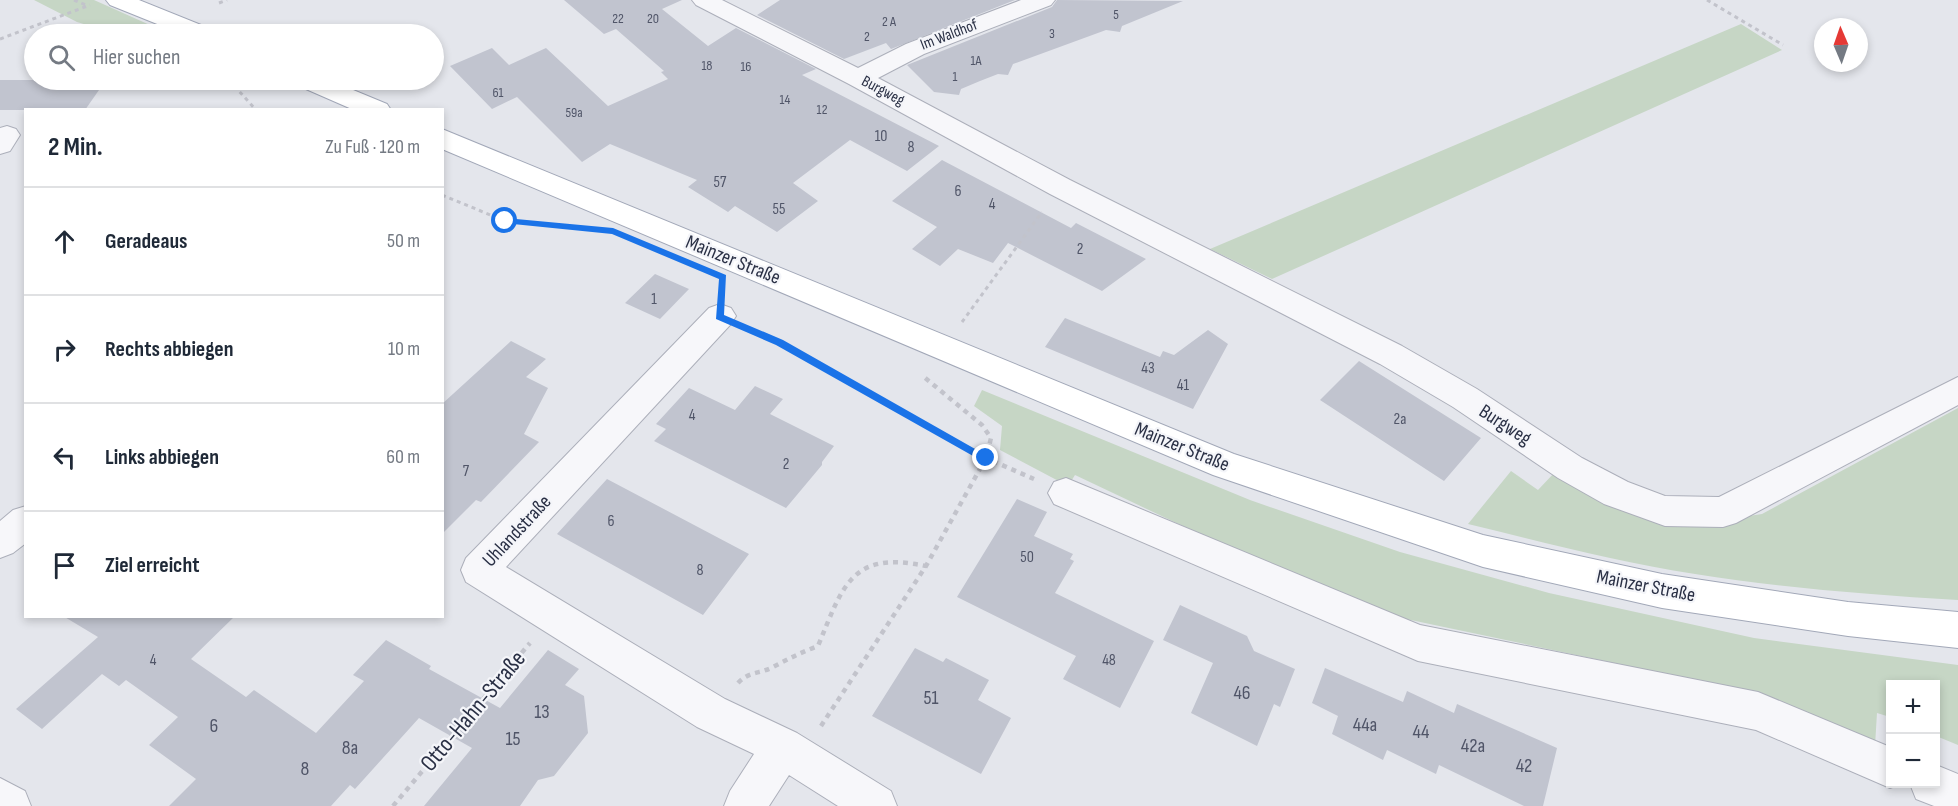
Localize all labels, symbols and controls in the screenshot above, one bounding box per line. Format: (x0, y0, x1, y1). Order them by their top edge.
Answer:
house number: 5 (1113, 6, 1119, 23)
house number: 22 (612, 10, 624, 27)
house number: 20 (647, 10, 659, 27)
house number: 2 A (882, 13, 897, 30)
street label: Im Waldhof (918, 15, 981, 55)
north arrow (1814, 18, 1868, 72)
search box (24, 24, 444, 90)
house number: 3 (1049, 25, 1055, 42)
house number: 2 (864, 28, 870, 45)
icon: search (45, 41, 78, 74)
text: Hier suchen (93, 44, 181, 71)
house number: 1A (970, 52, 983, 69)
house number: 18 (701, 57, 713, 74)
house number: 16 (740, 58, 752, 75)
house number: 1 (953, 68, 958, 85)
street label: Burgweg (858, 72, 908, 110)
house number: 61 (492, 84, 504, 101)
house number: 14 (780, 91, 791, 108)
house number: 12 (817, 101, 828, 118)
house number: 59a (565, 104, 583, 121)
house number: 10 (875, 127, 887, 146)
text: 2 Min. (48, 132, 103, 163)
text: Zu Fuß · 120 m (325, 135, 420, 159)
house number: 8 (907, 138, 915, 157)
house number: 57 (714, 173, 727, 192)
house number: 6 (954, 182, 962, 201)
house number: 4 (989, 195, 996, 214)
house number: 55 (773, 200, 785, 219)
route start (491, 207, 517, 233)
icon: ahead (48, 225, 81, 258)
text: Geradeaus (105, 228, 188, 255)
text: 50 m (387, 229, 420, 253)
street label: Mainzer Straße (682, 230, 784, 290)
house number: 2 (1077, 240, 1083, 259)
house number: 1 (651, 290, 657, 309)
icon: right (48, 333, 81, 366)
text: Rechts abbiegen (105, 336, 234, 363)
text: 10 m (388, 337, 420, 361)
house number: 43 (1141, 359, 1155, 378)
house number: 41 (1177, 376, 1190, 395)
street label: Burgweg (1474, 399, 1536, 451)
house number: 4 (689, 406, 696, 425)
house number: 2a (1394, 410, 1406, 429)
street label: Mainzer Straße (1131, 417, 1233, 477)
icon: left (48, 441, 81, 474)
text: Links abbiegen (105, 444, 219, 471)
route end (972, 444, 998, 470)
text: 60 m (386, 445, 420, 469)
house number: 2 (783, 455, 789, 474)
house number: 7 (463, 462, 470, 481)
street label: Uhlandstraße (478, 490, 556, 572)
house number: 6 (607, 512, 615, 531)
house number: 50 (1020, 548, 1034, 567)
icon: arrive (48, 549, 81, 582)
text: Ziel erreicht (105, 552, 200, 579)
house number: 8 (696, 561, 704, 580)
street label: Mainzer Straße (1595, 565, 1697, 607)
street label: Otto-Hahn-Straße (414, 645, 532, 777)
house number: 4 (150, 651, 157, 670)
house number: 48 (1102, 651, 1116, 670)
map controls (1886, 680, 1940, 788)
button: + (1886, 680, 1940, 734)
house number: 46 (1233, 681, 1251, 705)
house number: 51 (923, 686, 939, 710)
house number: 13 (534, 700, 550, 724)
house number: 44a (1353, 713, 1377, 737)
house number: 6 (210, 714, 218, 738)
house number: 44 (1413, 720, 1429, 744)
house number: 15 (505, 727, 521, 751)
house number: 42a (1461, 734, 1485, 758)
button: − (1886, 734, 1940, 788)
house number: 8a (342, 736, 358, 760)
house number: 42 (1516, 754, 1532, 778)
house number: 8 (301, 757, 309, 781)

